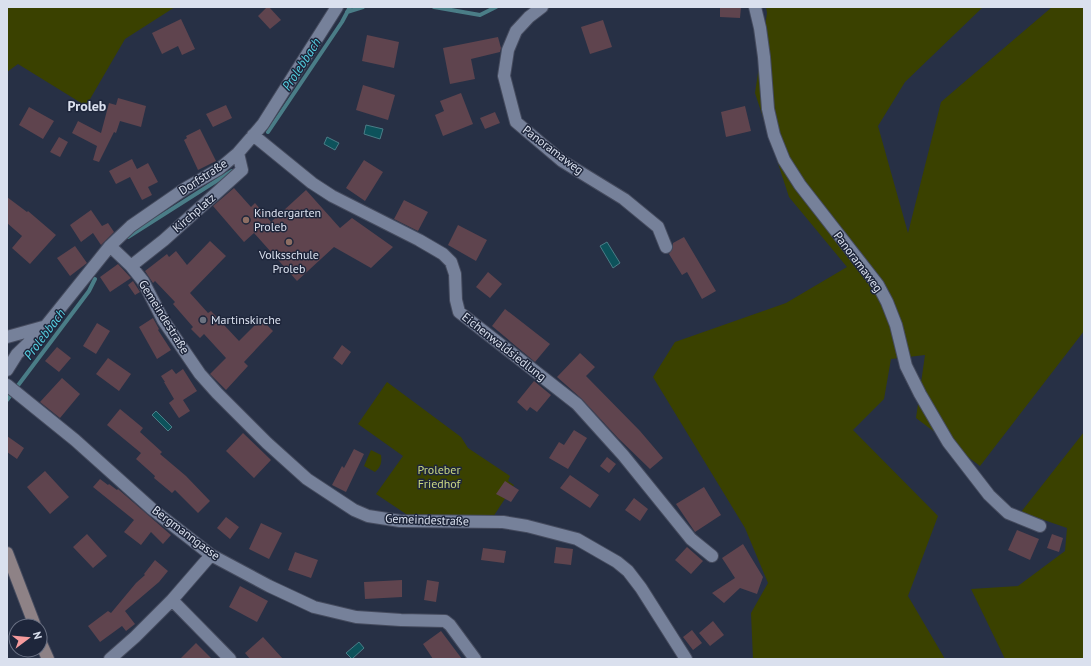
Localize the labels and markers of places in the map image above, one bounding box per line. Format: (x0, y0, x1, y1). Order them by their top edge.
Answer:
place label: Kindergarten Proleb (254, 205, 321, 234)
marker: Kindergarten Proleb (241, 215, 251, 225)
marker: Volksschule Proleb (284, 237, 294, 247)
place label: Volksschule Proleb (258, 247, 319, 276)
place label: Martinskirche (211, 312, 281, 327)
marker: Martinskirche (198, 315, 208, 325)

